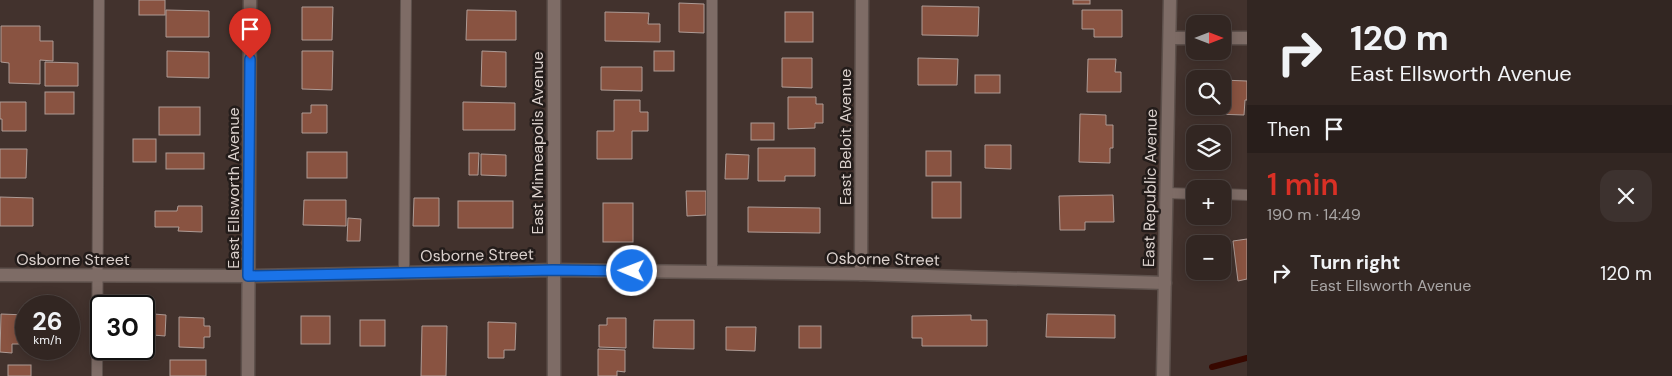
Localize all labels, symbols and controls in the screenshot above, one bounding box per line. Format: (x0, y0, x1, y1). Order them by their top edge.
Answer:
pin (229, 8, 271, 59)
icon: arrive (236, 15, 264, 43)
north arrow (1186, 15, 1231, 60)
map controls (1186, 15, 1231, 280)
text: 120 m (1350, 15, 1449, 61)
icon: right (1267, 20, 1332, 85)
street label: East Minneapolis Avenue (527, 52, 548, 234)
text: East Ellsworth Avenue (1350, 59, 1572, 88)
street label: East Beloit Avenue (835, 69, 856, 205)
button: search (1186, 70, 1231, 115)
street label: East Ellsworth Avenue (223, 107, 244, 269)
street label: East Republic Avenue (1138, 109, 1162, 267)
icon: arrive (1320, 115, 1348, 143)
text: Then (1267, 117, 1310, 142)
button: layers (1186, 125, 1231, 170)
text: 1 min (1267, 165, 1339, 204)
button: close (1600, 170, 1652, 222)
button: + (1186, 180, 1231, 225)
text: 190 m · 14:49 (1267, 204, 1361, 225)
button: − (1186, 235, 1231, 280)
street label: Osborne Street (420, 244, 534, 266)
position arrow (605, 244, 657, 296)
street label: Osborne Street (826, 248, 940, 270)
street label: Osborne Street (16, 249, 130, 270)
text: Turn right (1310, 250, 1400, 275)
icon: right (1267, 259, 1295, 287)
text: 120 m (1600, 261, 1652, 286)
text: East Ellsworth Avenue (1310, 275, 1471, 296)
speed limit sign: 30 (90, 295, 155, 360)
text: 26 (32, 305, 63, 338)
text: km/h (33, 332, 62, 348)

